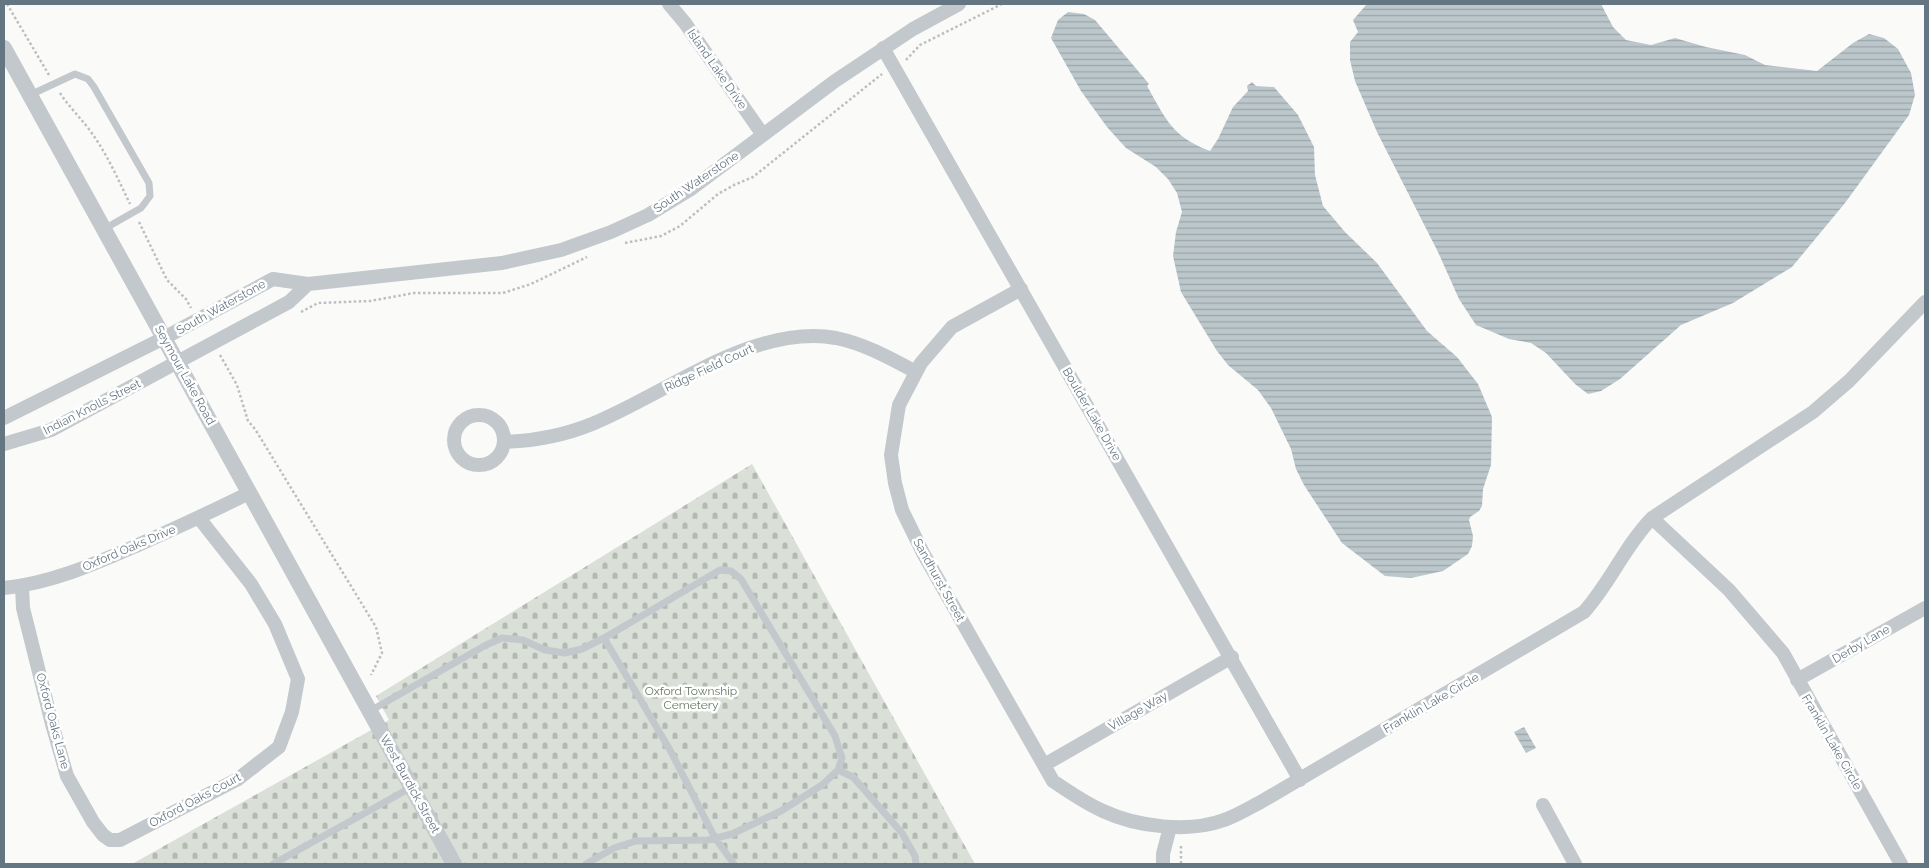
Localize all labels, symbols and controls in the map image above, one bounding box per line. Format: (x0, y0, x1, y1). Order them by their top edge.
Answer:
street label: Island Lake Drive (684, 26, 750, 112)
street label: South Waterstone (651, 148, 741, 216)
street label: South Waterstone (174, 277, 268, 337)
street label: Seymour Lake Road (152, 323, 218, 427)
street label: Ridge Field Court (662, 341, 756, 395)
street label: Boulder Lake Drive (1060, 365, 1124, 463)
street label: Indian Knolls Street (41, 376, 143, 438)
street label: Oxford Oaks Drive (80, 522, 178, 574)
street label: Sandhurst Street (910, 536, 968, 624)
street label: Derby Lane (1830, 622, 1892, 666)
street label: Franklin Lake Circle (1381, 670, 1481, 736)
street label: Oxford Oaks Lane (33, 672, 73, 770)
park label: Oxford Township Cemetery (645, 684, 737, 712)
street label: Village Way (1106, 688, 1170, 733)
street label: Franklin Lake Circle (1799, 692, 1865, 792)
street label: West Burdick Street (377, 732, 443, 836)
street label: Oxford Oaks Court (147, 770, 243, 830)

